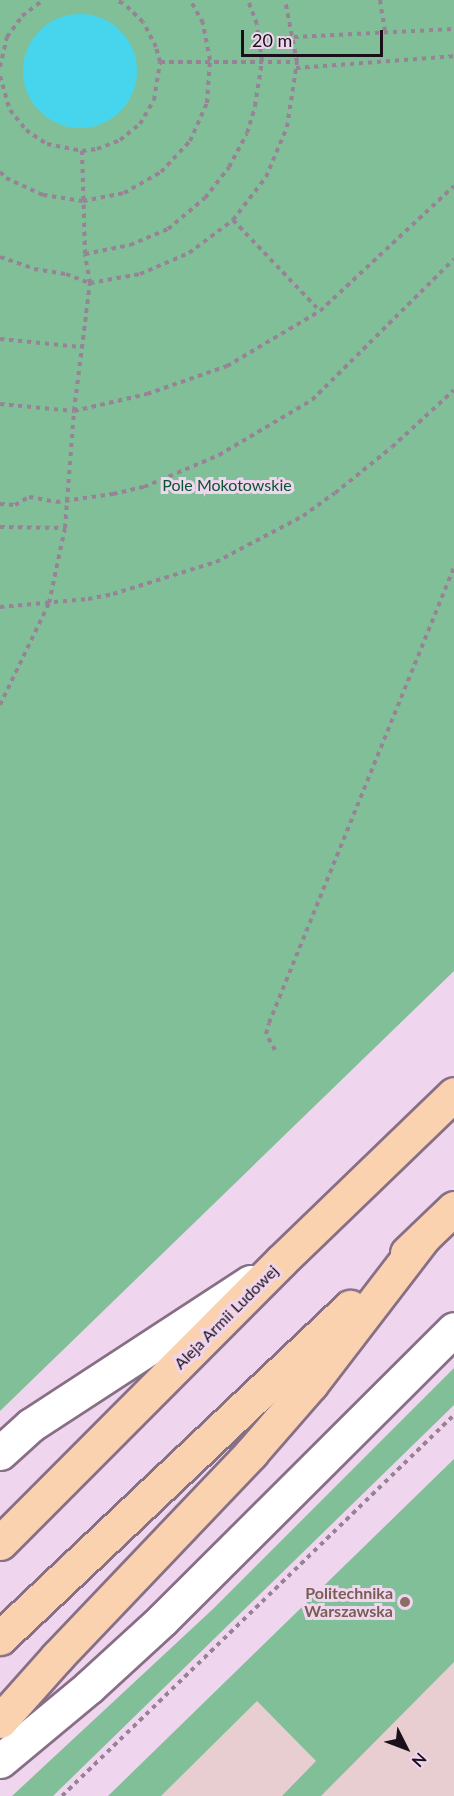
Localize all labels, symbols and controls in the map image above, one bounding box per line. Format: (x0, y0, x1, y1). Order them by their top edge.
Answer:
scale bar (244, 18, 386, 56)
text: 20 m (252, 29, 292, 51)
park label: Pole Mokotowskie (162, 475, 292, 495)
street label: Aleja Armii Ludowej (170, 1261, 282, 1373)
place label: Politechnika Warszawska (304, 1583, 393, 1621)
marker: Politechnika Warszawska (398, 1595, 412, 1609)
north arrow (376, 1718, 436, 1778)
text: N (409, 1749, 431, 1771)

